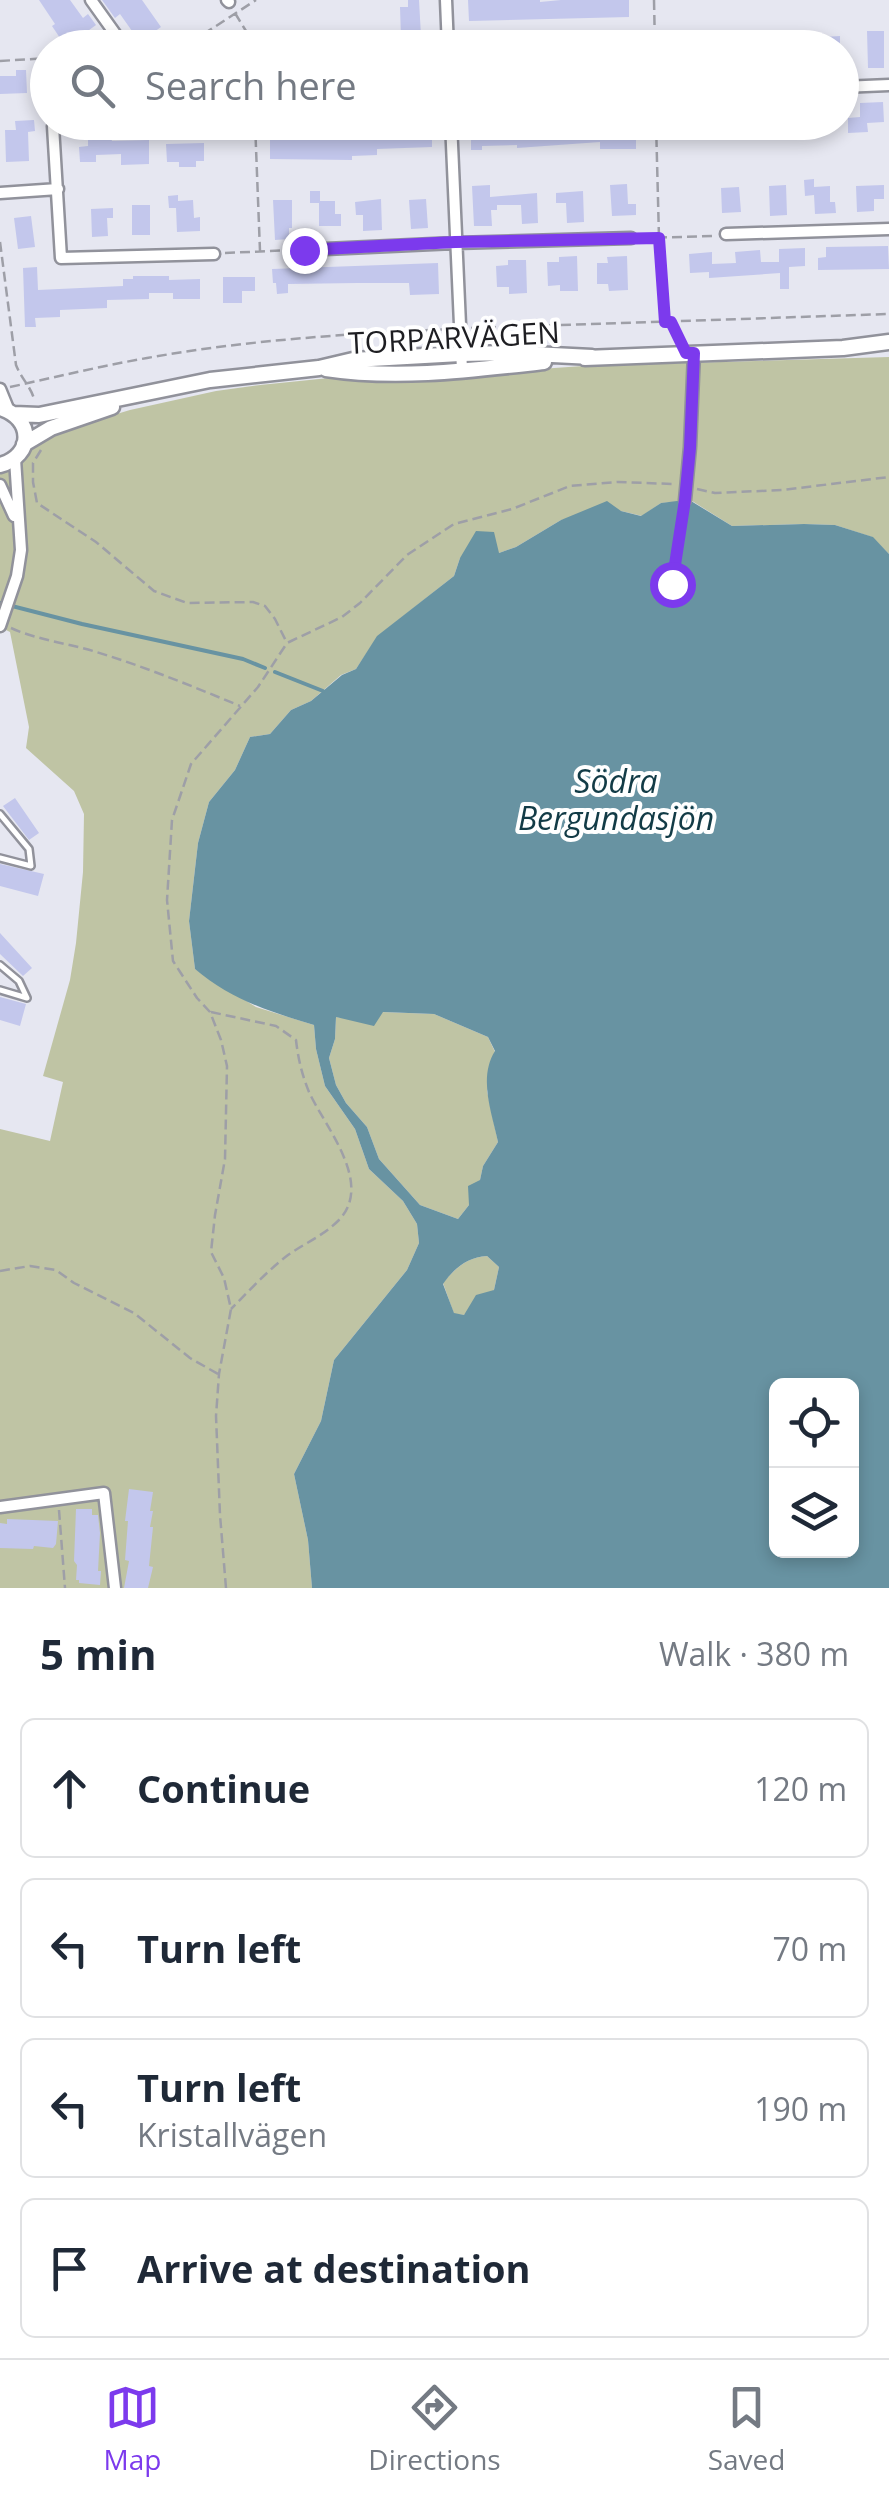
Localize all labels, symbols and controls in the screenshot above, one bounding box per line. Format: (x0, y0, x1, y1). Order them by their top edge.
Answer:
search box (30, 30, 859, 140)
icon: search (65, 58, 120, 113)
text: Search here (145, 59, 357, 111)
route end (282, 228, 328, 274)
street label: TORPARVÄGEN (347, 311, 561, 363)
route start (650, 562, 696, 608)
water label: Södra Bergundasjön (518, 759, 714, 839)
map controls (769, 1378, 859, 1558)
button: locate (769, 1378, 859, 1468)
button: layers (769, 1468, 859, 1558)
text: 5 min (40, 1625, 157, 1682)
text: Walk · 380 m (659, 1632, 849, 1675)
icon: ahead (42, 1761, 97, 1816)
text: Continue (137, 1762, 310, 1814)
text: 120 m (754, 1767, 847, 1810)
icon: left (42, 1921, 97, 1976)
text: Turn left (137, 1922, 301, 1974)
text: 70 m (772, 1927, 847, 1970)
text: Turn left (137, 2061, 301, 2113)
icon: left (42, 2081, 97, 2136)
text: 190 m (754, 2087, 847, 2130)
text: Kristallvägen (137, 2113, 327, 2156)
icon: arrive (42, 2241, 97, 2296)
text: Arrive at destination (137, 2242, 531, 2294)
tab: Map (103, 2380, 161, 2478)
tab: Directions (368, 2380, 501, 2478)
tab: Saved (708, 2380, 785, 2478)

